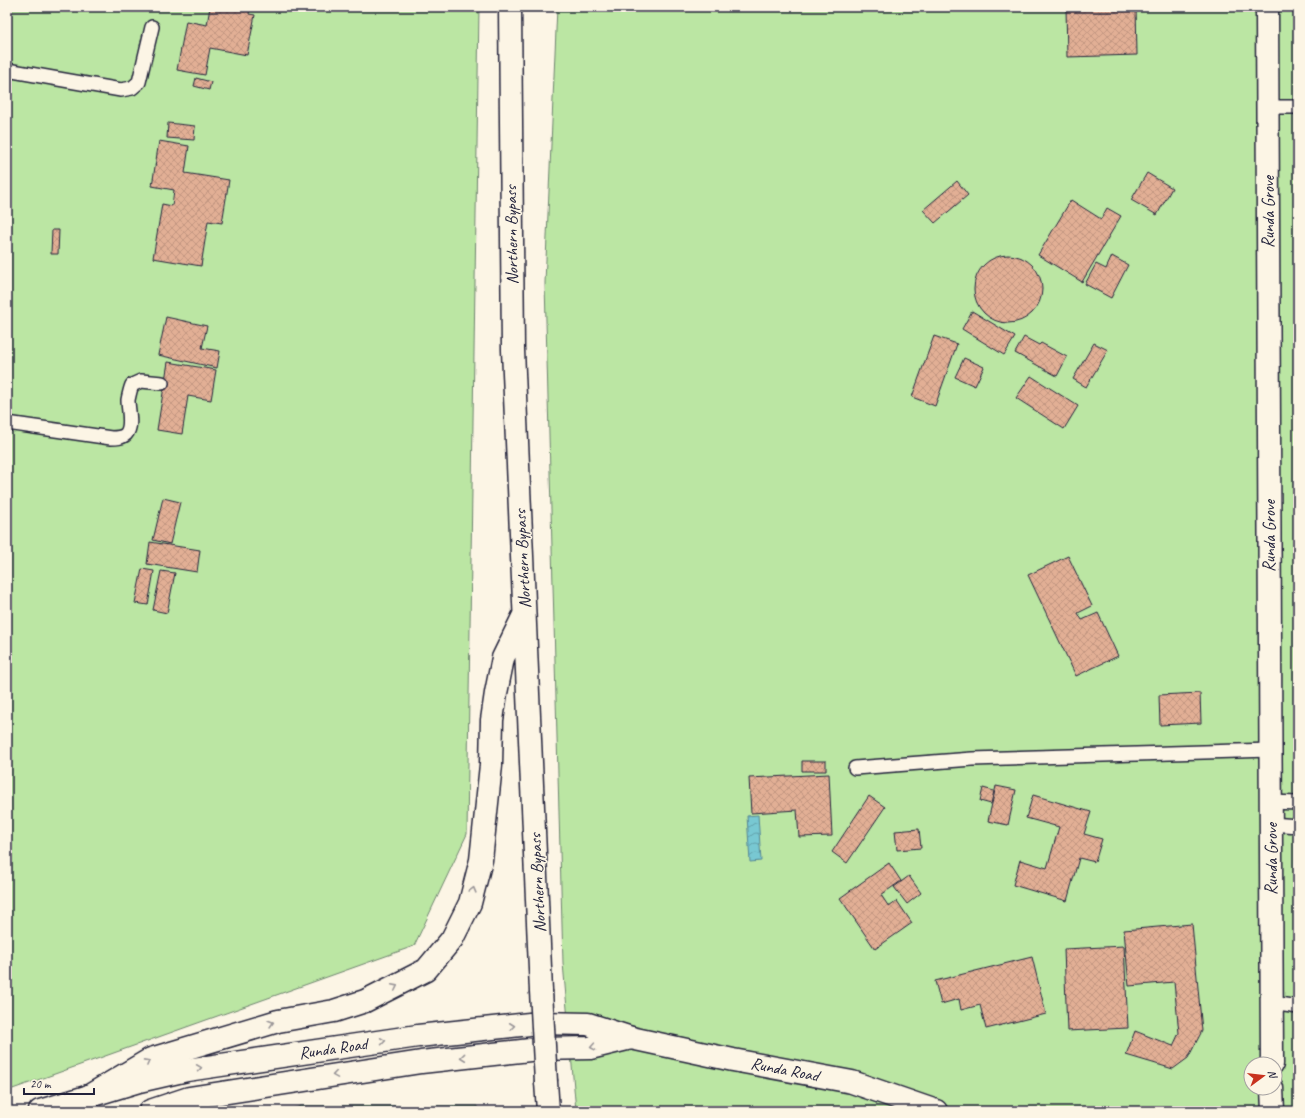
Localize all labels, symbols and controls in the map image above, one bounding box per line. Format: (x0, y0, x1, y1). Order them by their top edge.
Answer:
street label: Runda Grove (1258, 175, 1279, 248)
street label: Northern Bypass (500, 183, 523, 285)
street label: Runda Grove (1259, 499, 1280, 572)
street label: Northern Bypass (509, 507, 536, 609)
street label: Runda Grove (1261, 822, 1282, 895)
street label: Northern Bypass (524, 831, 551, 933)
one-way arrow (469, 886, 477, 893)
one-way arrow (391, 984, 398, 992)
one-way arrow (267, 1019, 274, 1028)
one-way arrow (509, 1021, 515, 1030)
street label: Runda Road (298, 1033, 371, 1064)
one-way arrow (380, 1037, 386, 1046)
one-way arrow (590, 1042, 596, 1050)
one-way arrow (460, 1053, 466, 1062)
street label: Runda Road (749, 1053, 823, 1087)
north arrow (1243, 1056, 1283, 1096)
one-way arrow (143, 1059, 150, 1066)
one-way arrow (196, 1064, 202, 1073)
text: N (1265, 1068, 1281, 1081)
scale bar (24, 1070, 94, 1096)
one-way arrow (331, 1071, 338, 1079)
text: 20 m (30, 1076, 52, 1092)

